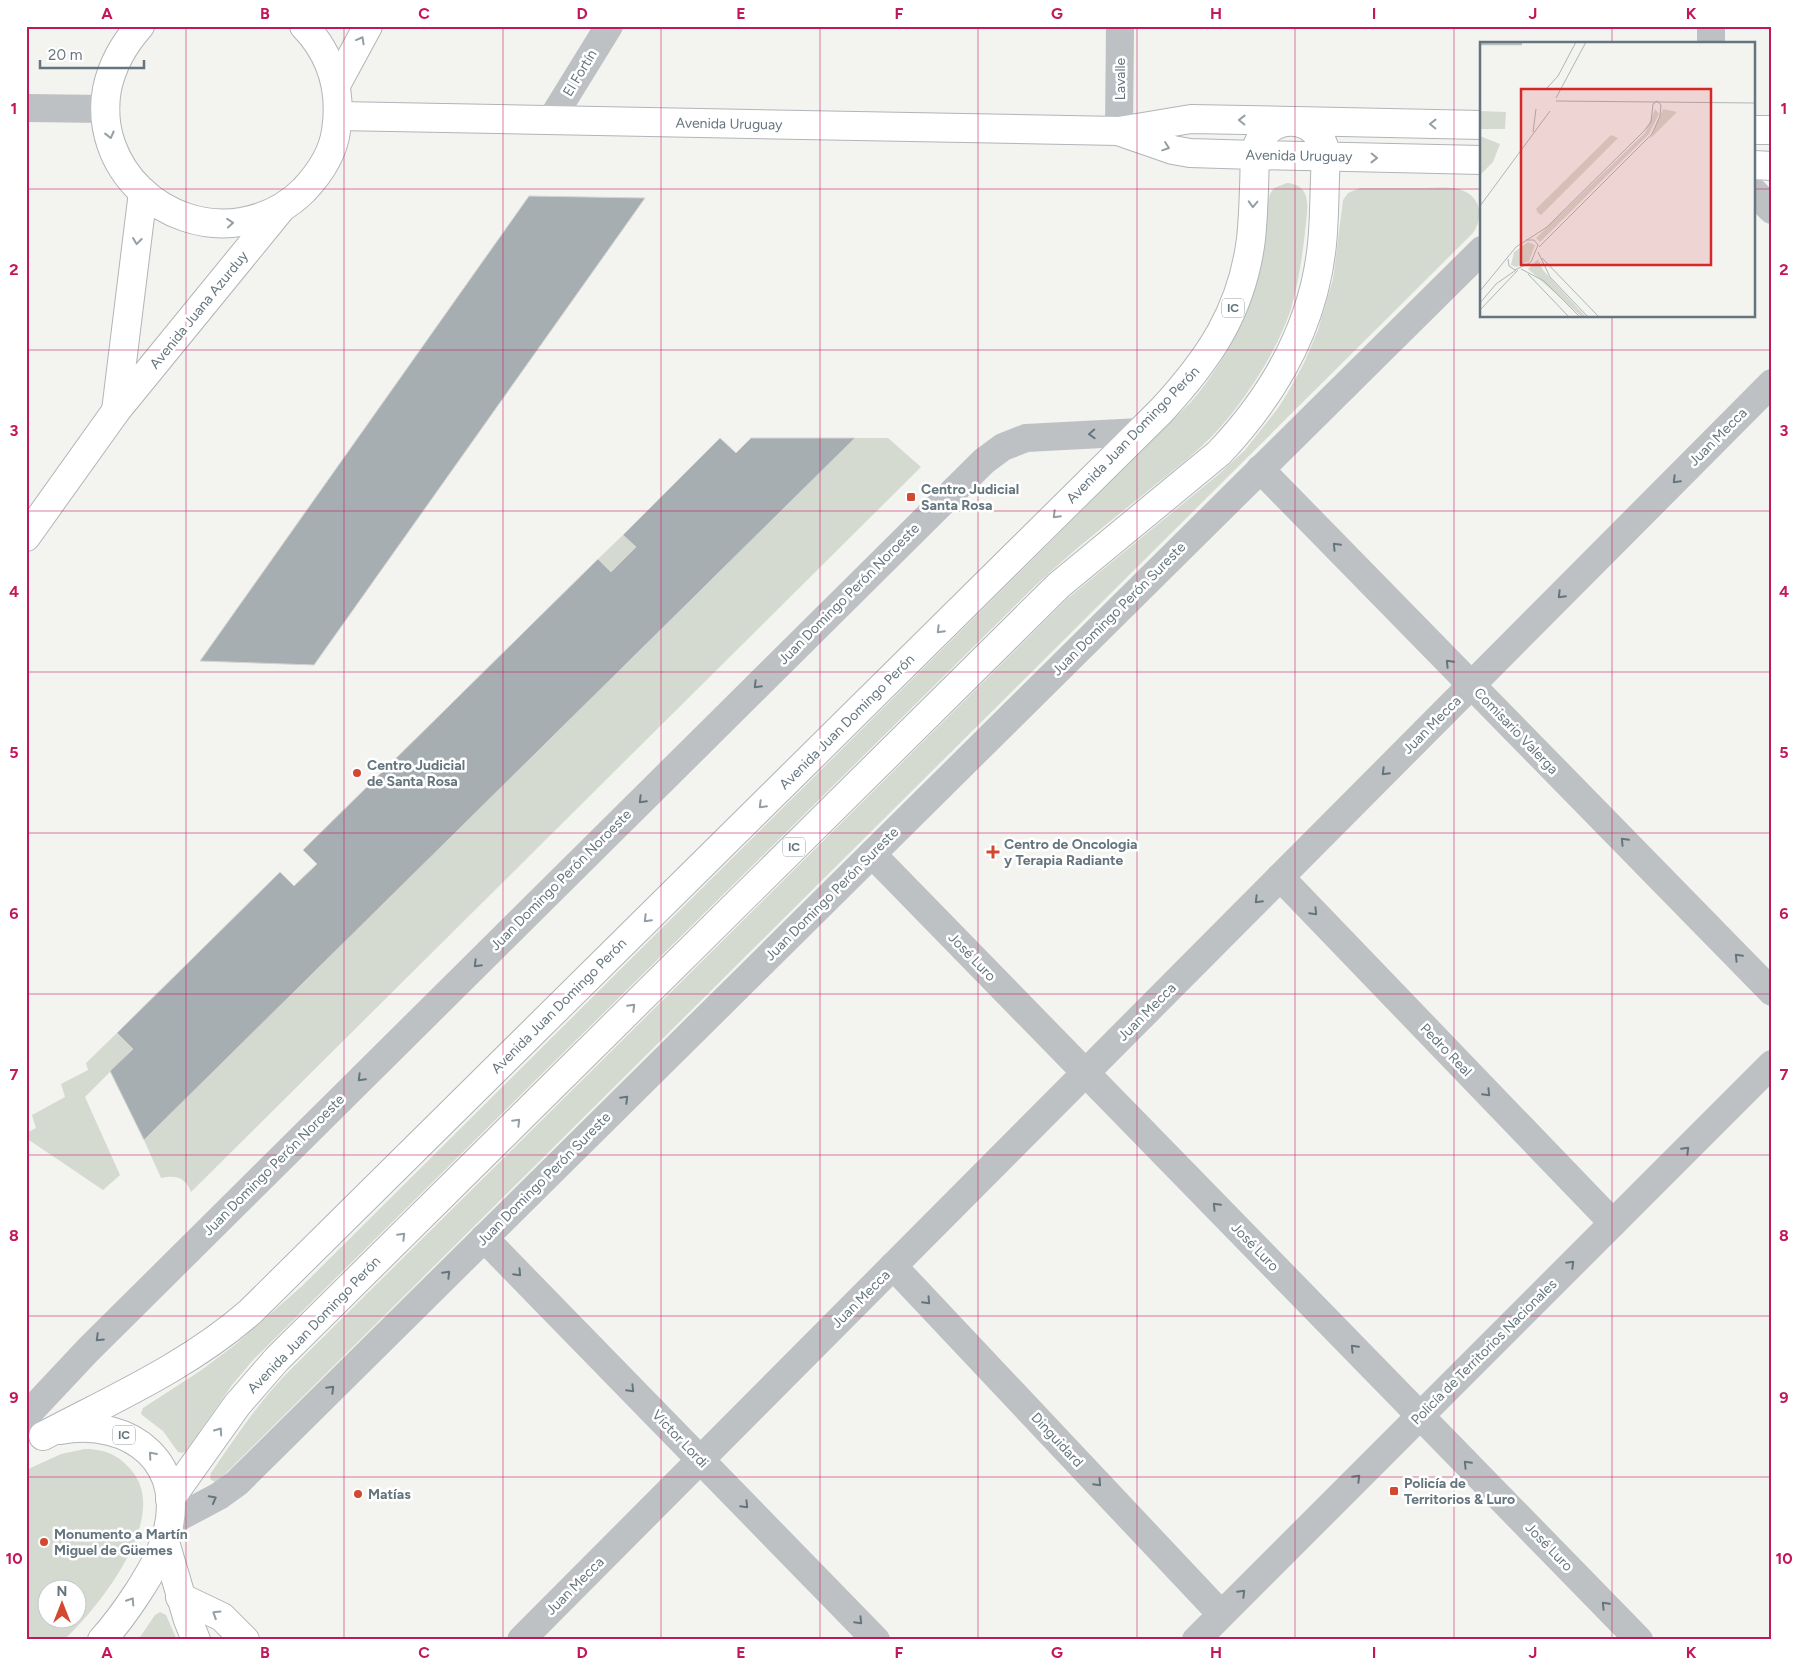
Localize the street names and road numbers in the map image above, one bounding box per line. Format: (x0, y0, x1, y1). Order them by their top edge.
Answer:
street label: El Fortín (559, 46, 601, 99)
street label: Lavalle (1112, 57, 1129, 100)
street label: Avenida Uruguay (675, 115, 783, 133)
street label: Avenida Uruguay (1245, 147, 1353, 165)
street label: Avenida Juana Azurduy (146, 247, 252, 372)
road number: IC (1222, 298, 1244, 318)
street label: Avenida Juan Domingo Perón (1063, 363, 1203, 507)
street label: Juan Mecca (1685, 404, 1751, 470)
street label: Juan Domingo Perón Noroeste (775, 520, 923, 668)
street label: Juan Domingo Perón Sureste (1049, 538, 1190, 679)
street label: Avenida Juan Domingo Perón (776, 651, 918, 793)
street label: Comisario Valerga (1470, 684, 1562, 778)
street label: Juan Mecca (1399, 692, 1465, 758)
street label: Juan Domingo Perón Noroeste (487, 806, 635, 954)
street label: Juan Domingo Perón Sureste (762, 823, 903, 964)
road number: IC (783, 838, 805, 856)
street label: José Luro (945, 929, 999, 985)
street label: Avenida Juan Domingo Perón (488, 935, 630, 1077)
street label: Juan Mecca (1114, 979, 1180, 1045)
street label: Pedro Real (1417, 1020, 1475, 1080)
street label: Juan Domingo Perón Noroeste (200, 1091, 348, 1239)
street label: Juan Domingo Perón Sureste (474, 1108, 615, 1249)
street label: José Luro (1228, 1219, 1282, 1275)
street label: Avenida Juan Domingo Perón (244, 1253, 384, 1397)
street label: Juan Mecca (828, 1266, 894, 1332)
street label: Policía de Territorios Nacionales (1408, 1276, 1560, 1428)
street label: Víctor Lordi (648, 1407, 712, 1471)
street label: Dinguidard (1028, 1409, 1086, 1471)
road number: IC (113, 1426, 135, 1444)
street label: José Luro (1522, 1519, 1576, 1575)
street label: Juan Mecca (542, 1553, 608, 1619)

